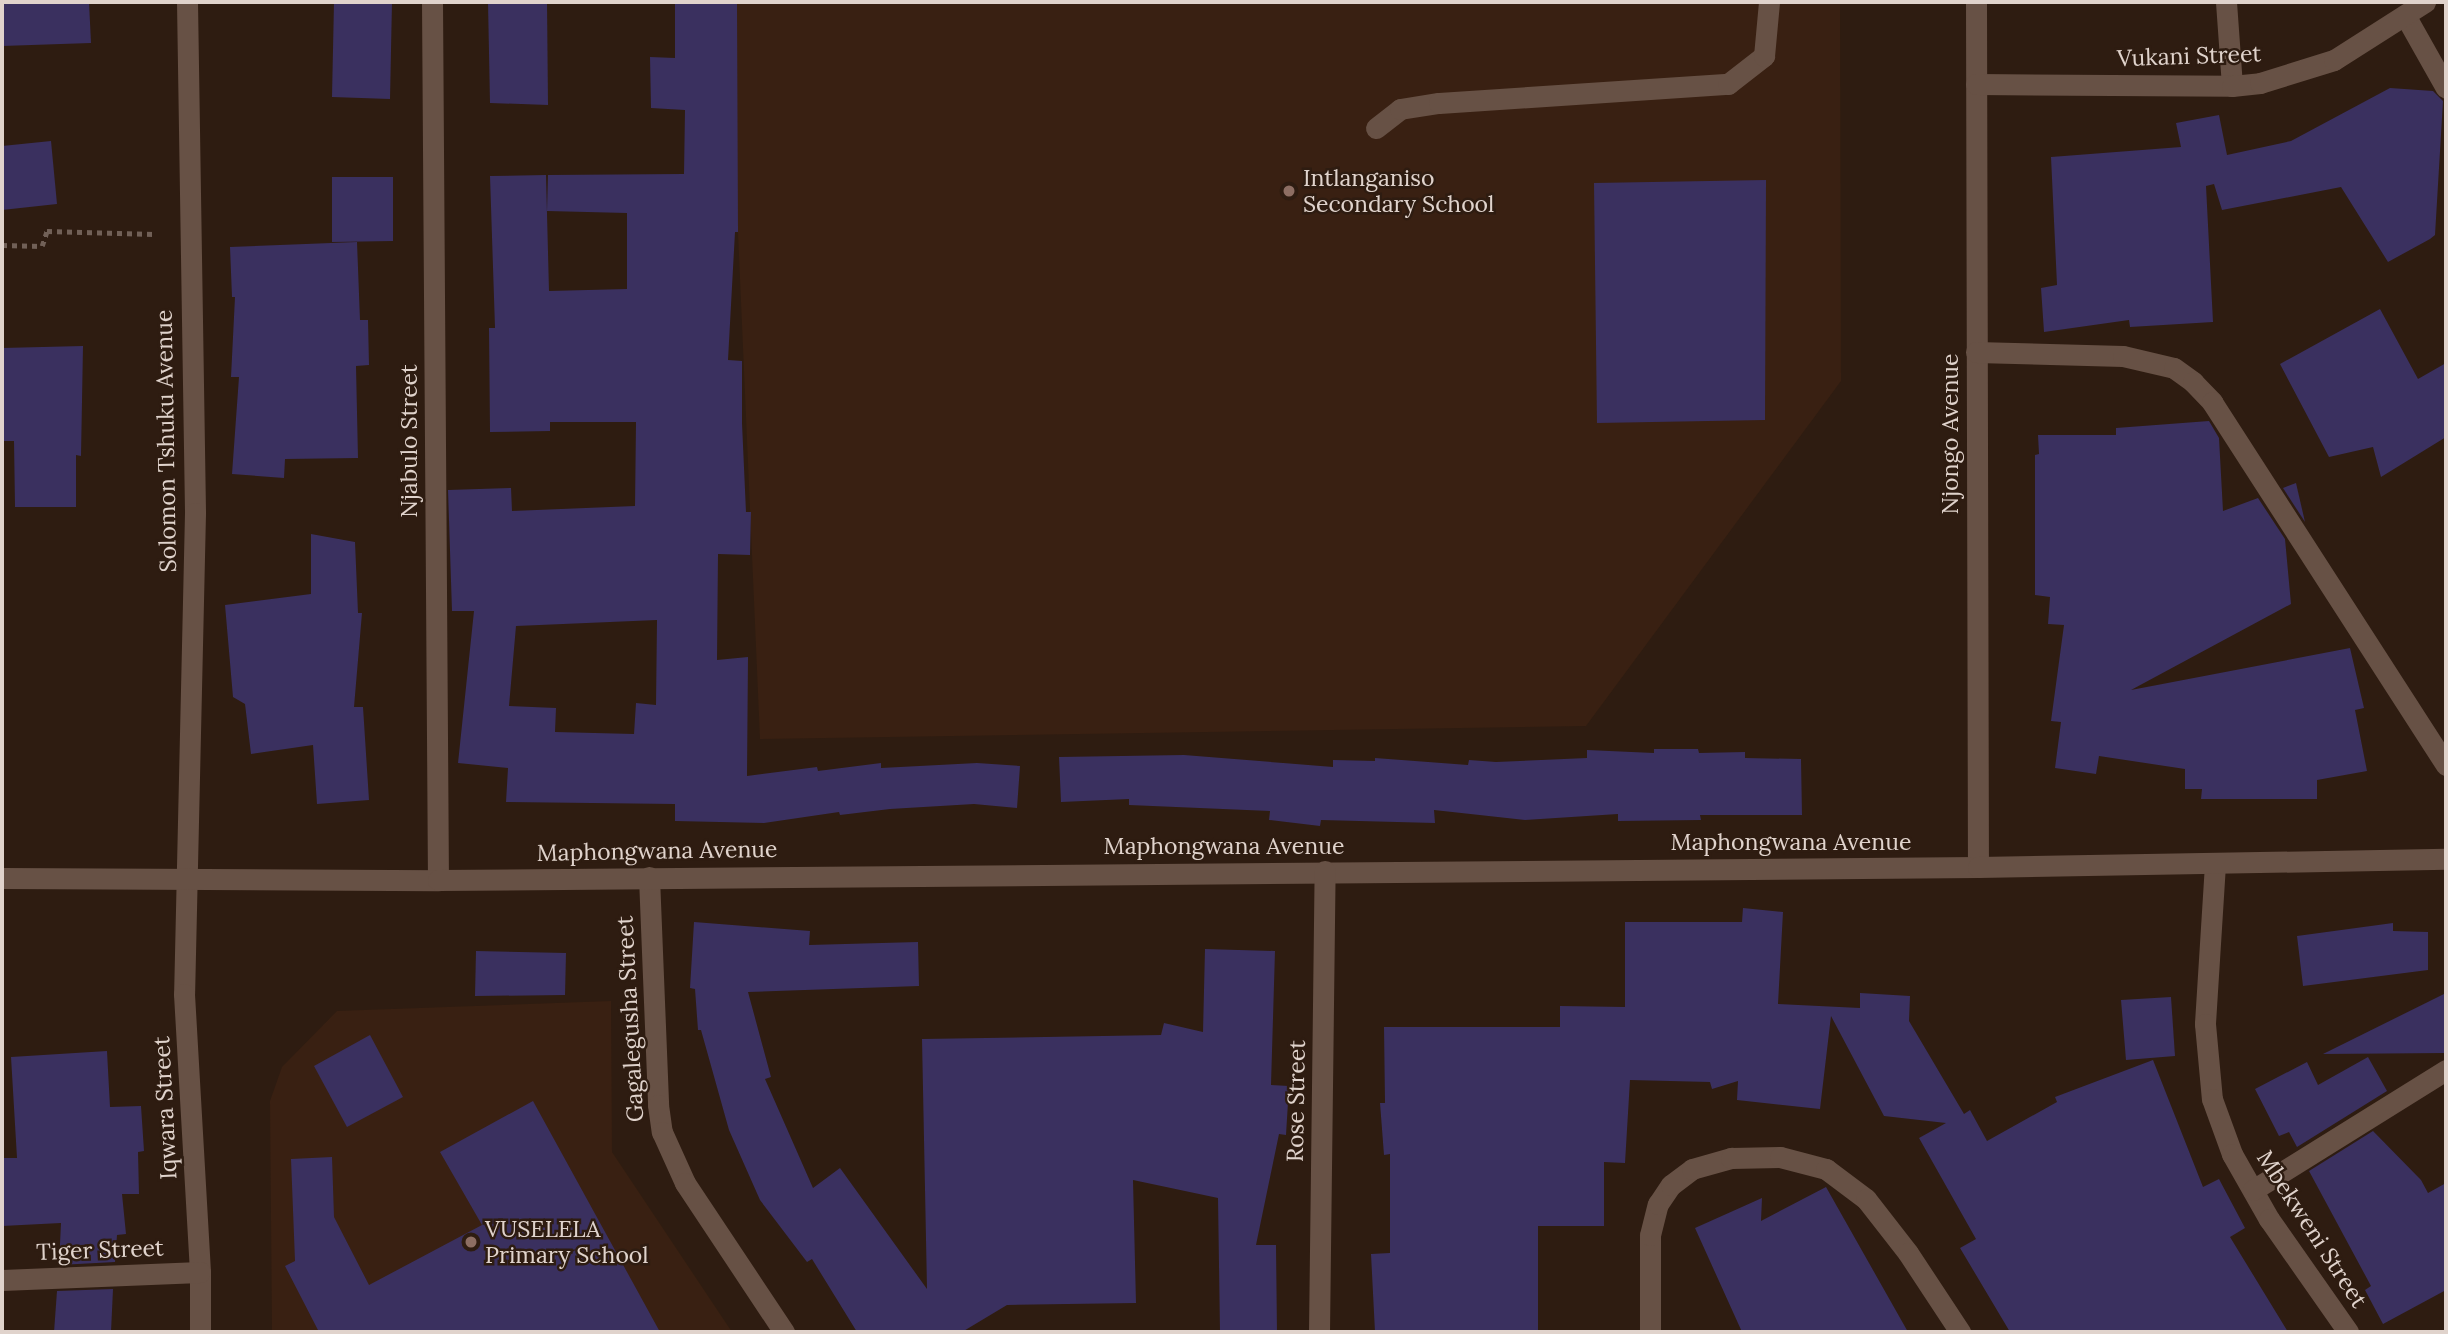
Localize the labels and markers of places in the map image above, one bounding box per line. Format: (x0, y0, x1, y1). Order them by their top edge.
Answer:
place label: Intlanganiso Secondary School (1303, 164, 1494, 218)
marker: Intlanganiso Secondary School (1281, 183, 1297, 199)
place label: VUSELELA Primary School (485, 1215, 649, 1269)
marker: VUSELELA Primary School (463, 1234, 479, 1250)

